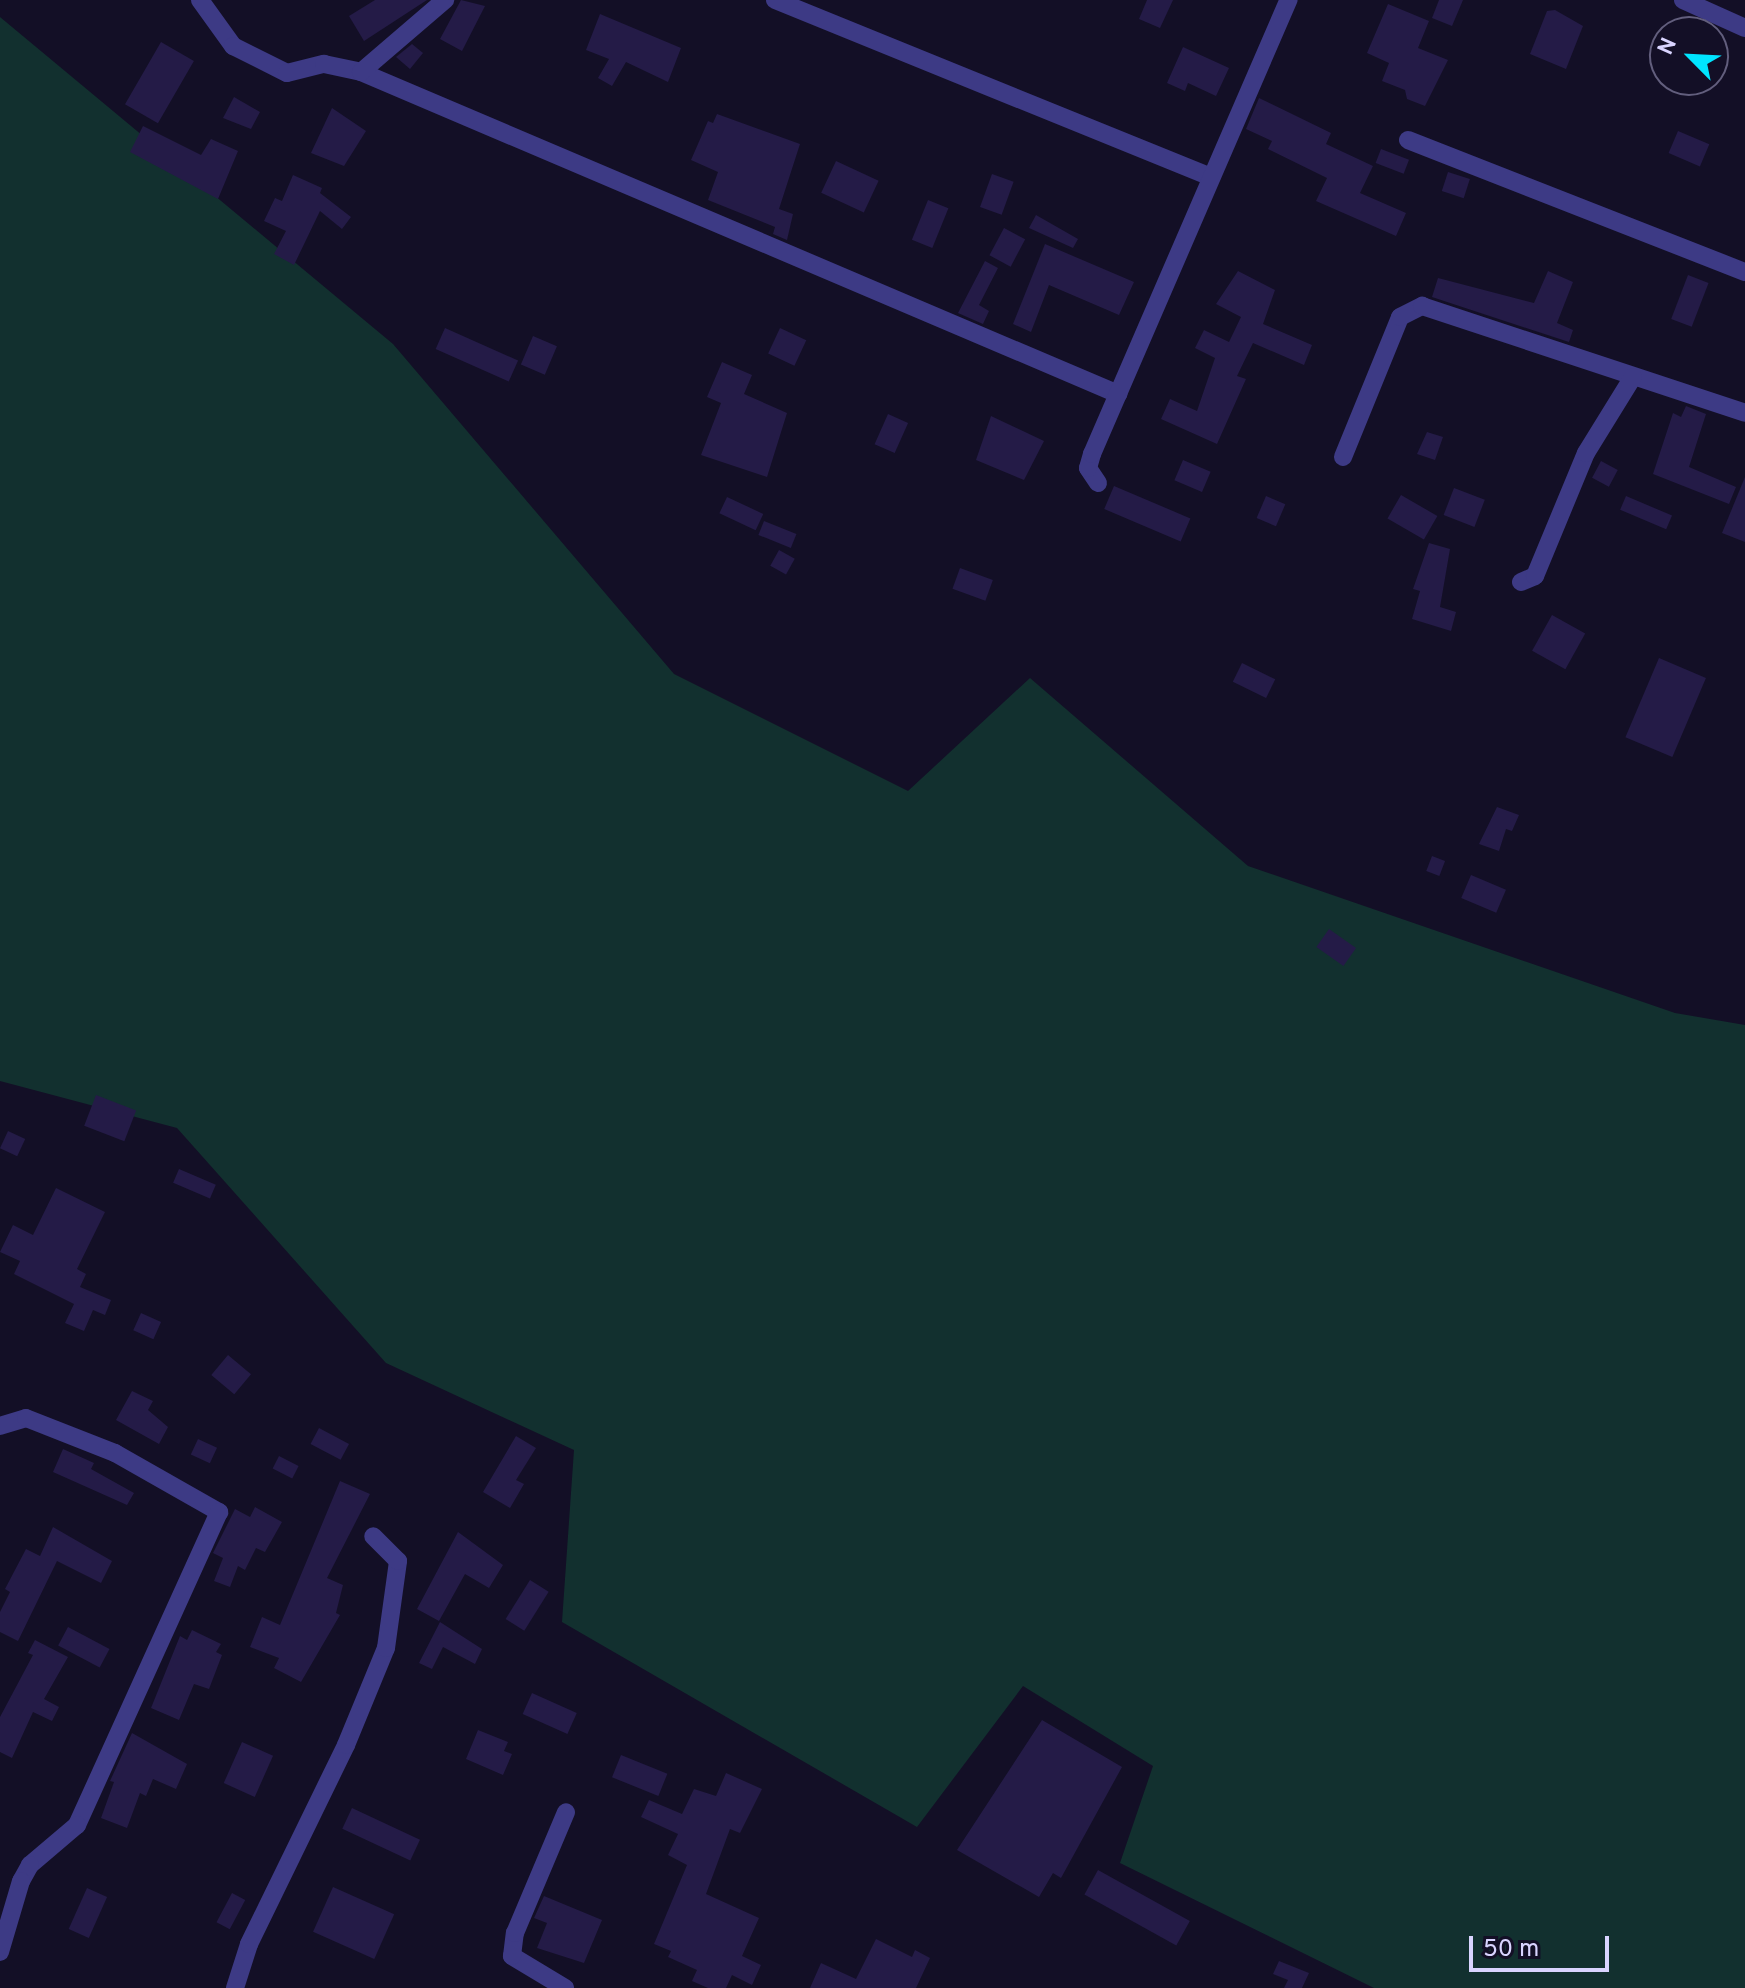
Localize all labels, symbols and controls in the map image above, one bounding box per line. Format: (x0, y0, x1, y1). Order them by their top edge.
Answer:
north arrow (1649, 16, 1729, 96)
text: N (1653, 34, 1684, 60)
scale bar (1473, 1920, 1613, 1970)
text: 50 m (1483, 1935, 1539, 1965)

